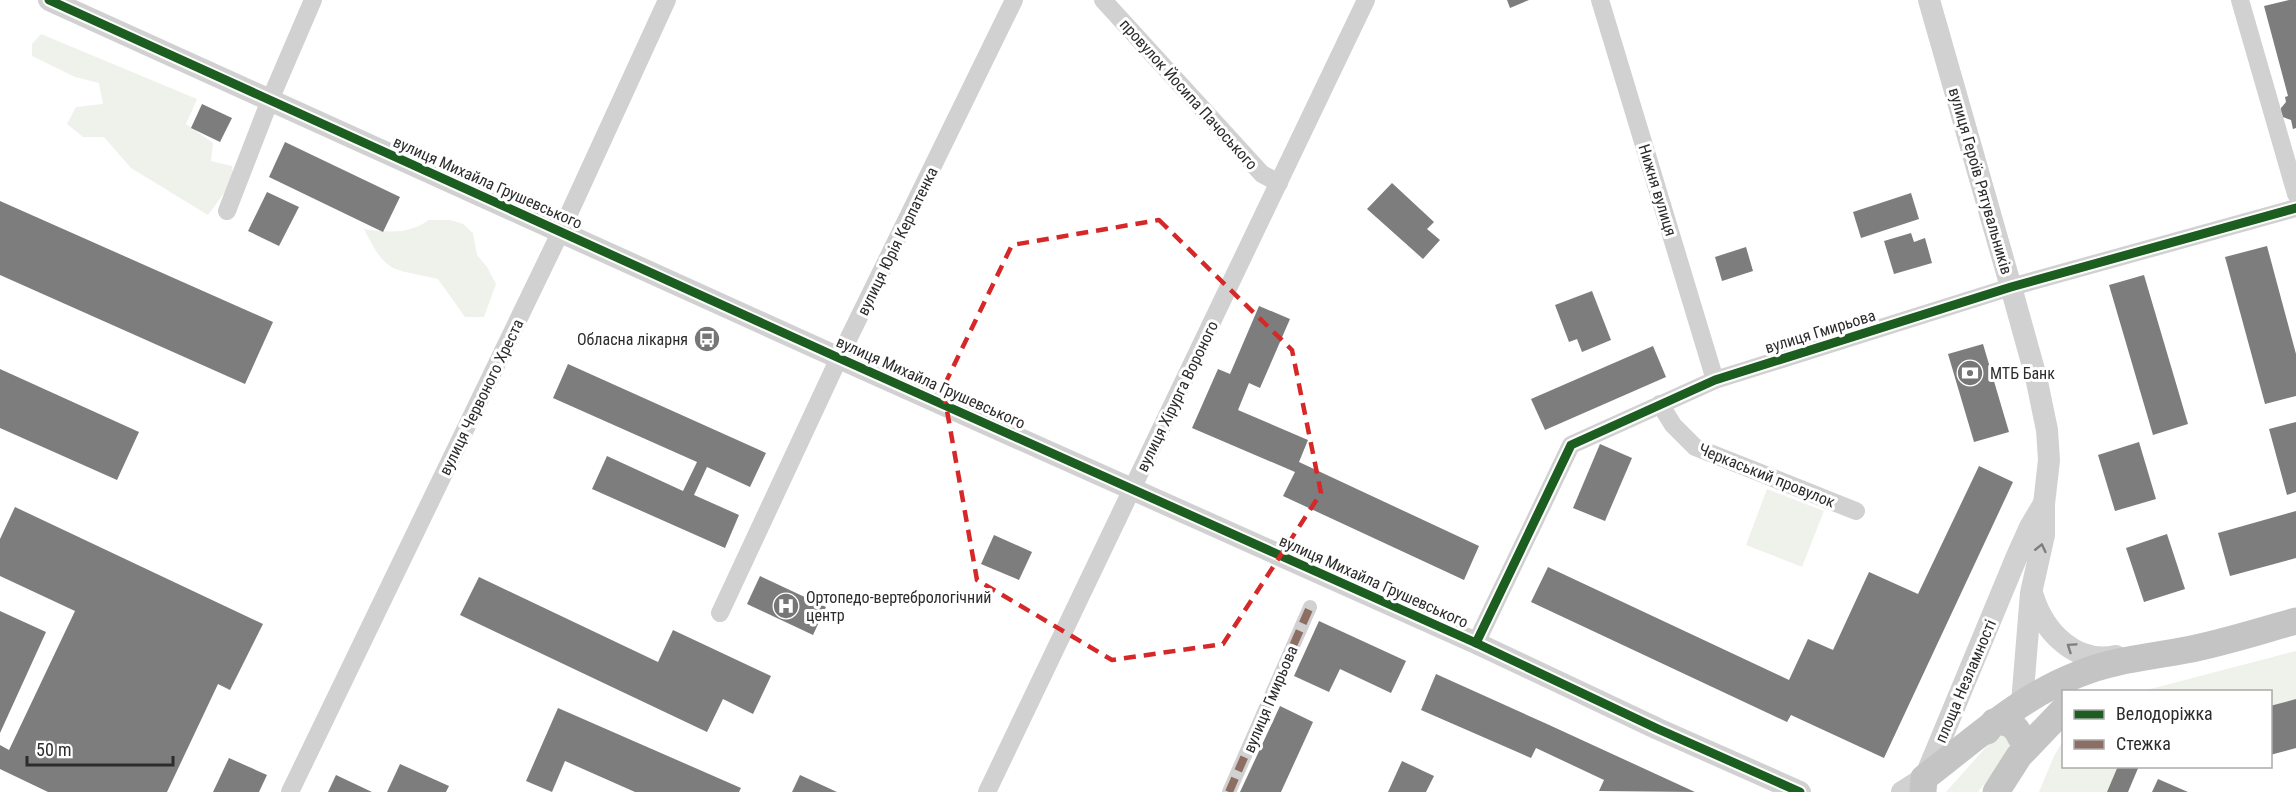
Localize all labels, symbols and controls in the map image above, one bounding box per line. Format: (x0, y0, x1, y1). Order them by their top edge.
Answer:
street label: провулок Йосипа Пачоського (1116, 15, 1261, 174)
street label: вулиця Героїв Рятувальників (1945, 86, 2016, 277)
street label: вулиця Михайла Грушевського (390, 132, 585, 233)
street label: Нижня вулиця (1635, 142, 1680, 238)
street label: вулиця Юрія Керпатенка (853, 164, 942, 319)
street label: вулиця Гмирьова (1763, 306, 1878, 357)
street label: вулиця Червоного Хреста (435, 316, 528, 478)
street label: вулиця Хірурга Вороного (1133, 318, 1222, 475)
bus stop icon: Обласна лікарня (692, 324, 722, 354)
place label: Обласна лікарня (577, 330, 688, 349)
street label: вулиця Михайла Грушевського (833, 332, 1028, 433)
bank icon: МТБ Банк (1955, 358, 1985, 388)
place label: МТБ Банк (1990, 364, 2055, 383)
street label: Черкаський провулок (1696, 439, 1838, 512)
street label: вулиця Михайла Грушевського (1276, 531, 1471, 632)
one-way arrow (2033, 544, 2046, 554)
place label: Ортопедо-вертебрологічний центр (806, 588, 991, 625)
hospital icon: Ортопедо-вертебрологічний центр (771, 591, 801, 621)
street label: площа Незламності (1931, 617, 2000, 746)
street label: вулиця Гмирьова (1239, 643, 1302, 756)
one-way arrow (2067, 643, 2077, 655)
legend (2062, 690, 2272, 768)
text: Велодоріжка (2116, 703, 2213, 724)
scale bar (27, 729, 172, 767)
text: Стежка (2116, 733, 2171, 754)
text: 50 m (36, 739, 71, 760)

